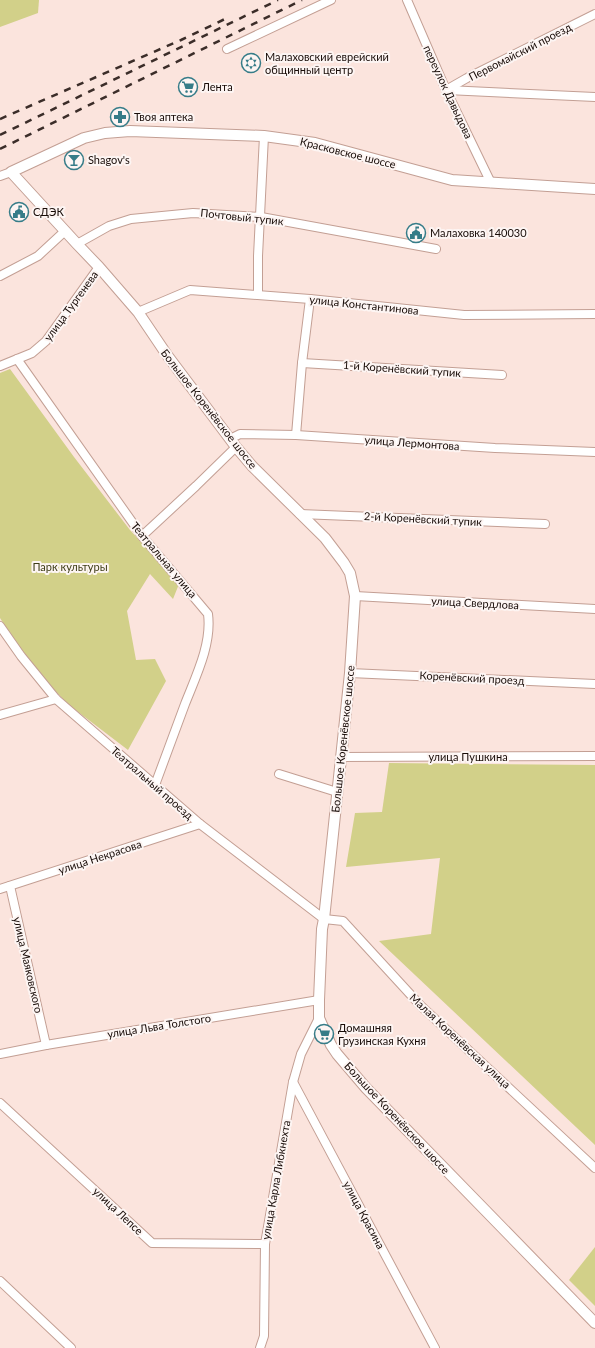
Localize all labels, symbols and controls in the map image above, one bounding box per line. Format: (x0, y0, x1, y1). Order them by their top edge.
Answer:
street label: Первомайский проезд (466, 20, 574, 83)
street label: переулок Давыдова (421, 43, 476, 141)
place label: Малаховский еврейский общинный центр (265, 50, 389, 76)
synagogue icon: Малаховский еврейский общинный центр (240, 52, 262, 74)
supermarket icon: Лента (177, 76, 199, 98)
place label: Лента (201, 80, 233, 93)
pharmacy icon: Твоя аптека (109, 106, 131, 128)
place label: Твоя аптека (134, 110, 193, 123)
street label: Красковское шоссе (299, 134, 398, 171)
bar icon: Shagov's (63, 149, 85, 171)
place label: Shagov's (88, 153, 130, 166)
public building icon: СДЭК (8, 201, 30, 223)
place label: СДЭК (33, 205, 64, 218)
street label: Почтовый тупик (200, 206, 285, 227)
public building icon: Малаховка 140030 (405, 222, 427, 244)
place label: Малаховка 140030 (430, 226, 527, 239)
street label: улица Тургенева (41, 268, 100, 343)
street label: улица Константинова (309, 292, 419, 317)
street label: Большое Коренёвское шоссе (159, 346, 260, 471)
street label: 1-й Коренёвский тупик (343, 358, 462, 379)
street label: улица Лермонтова (364, 433, 460, 452)
street label: 2-й Коренёвский тупик (364, 509, 483, 528)
street label: Театральная улица (129, 519, 200, 600)
park label: Парк культуры (32, 560, 108, 573)
street label: улица Свердлова (431, 594, 519, 611)
street label: Большое Коренёвское шоссе (328, 664, 357, 813)
street label: Коренёвский проезд (419, 668, 525, 687)
street label: Театральный проезд (109, 743, 196, 822)
street label: улица Пушкина (428, 750, 508, 763)
street label: улица Некрасова (57, 837, 143, 876)
street label: улица Маяковского (11, 915, 46, 1014)
street label: Малая Коренёвская улица (407, 991, 513, 1091)
street label: улица Льва Толстого (106, 1011, 212, 1040)
place label: Домашняя Грузинская Кухня (338, 1021, 426, 1047)
supermarket icon: Домашняя Грузинская Кухня (313, 1023, 335, 1045)
street label: Большое Коренёвское шоссе (342, 1059, 453, 1176)
street label: улица Карла Либкнехта (259, 1119, 292, 1241)
street label: улица Красина (341, 1179, 388, 1251)
street label: улица Лепсе (91, 1184, 146, 1237)

